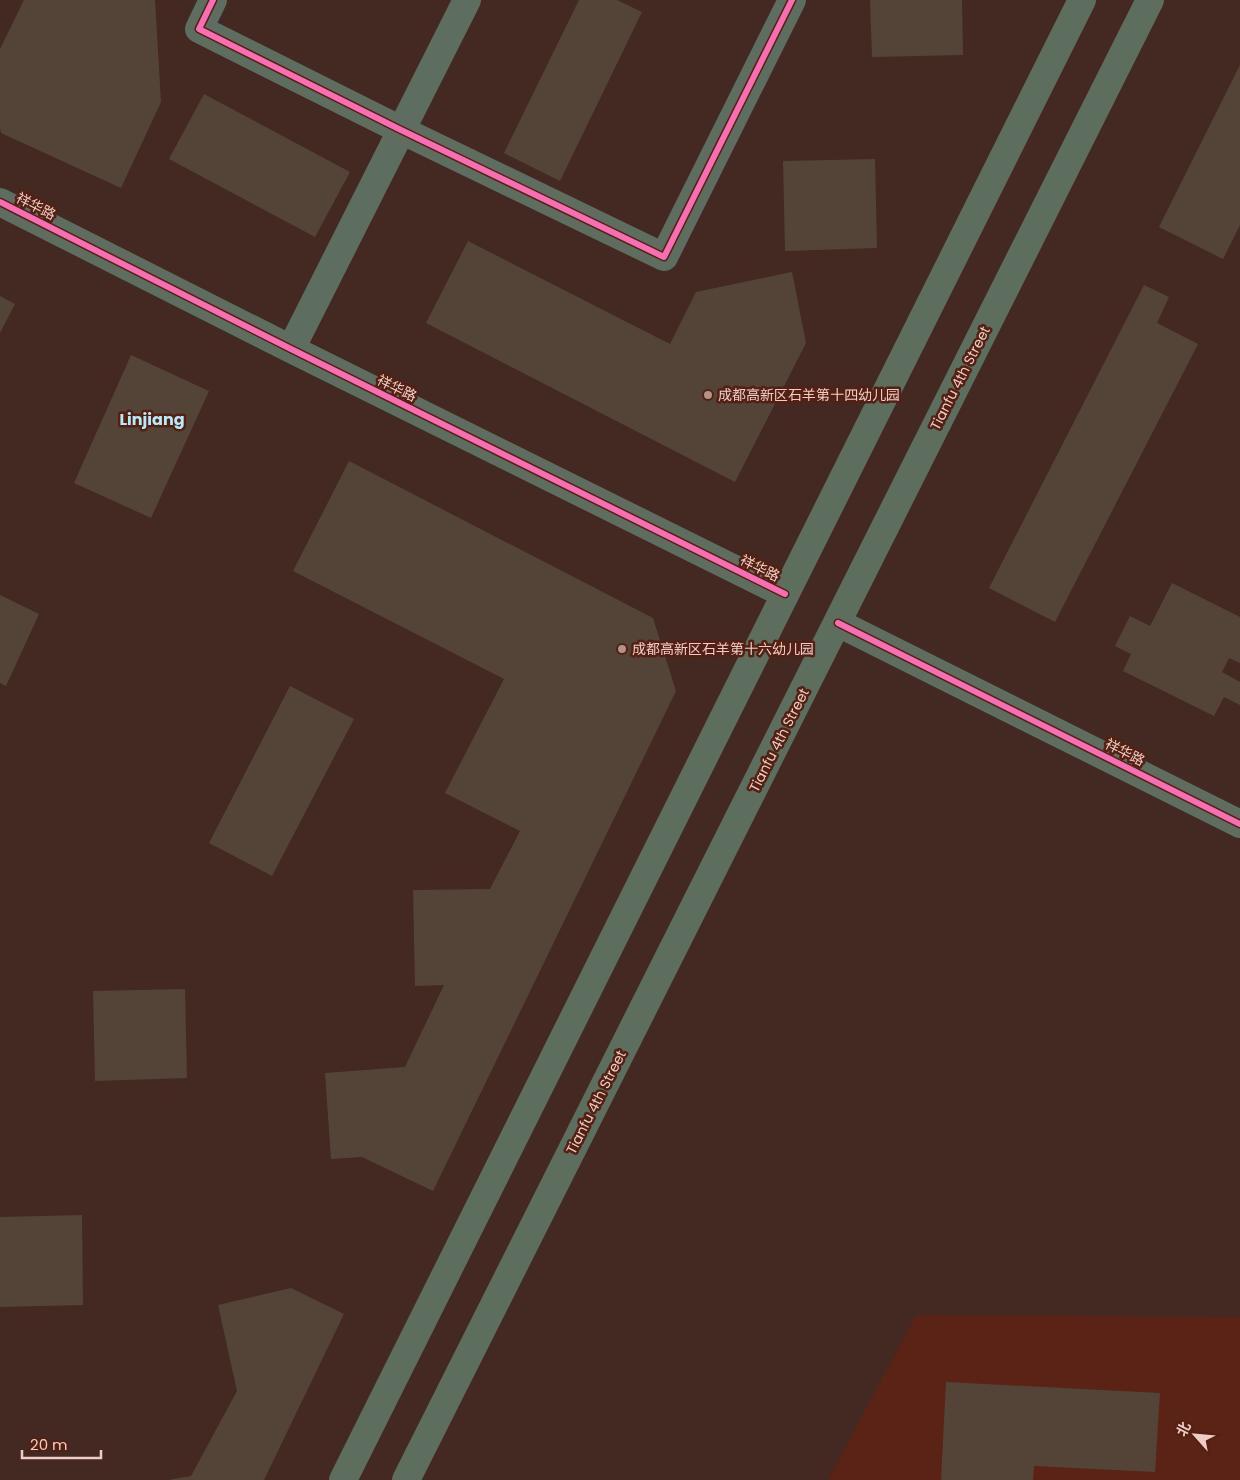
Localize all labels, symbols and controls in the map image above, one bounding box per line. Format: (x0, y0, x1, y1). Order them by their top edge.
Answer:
street label: 祥华路 (13, 188, 59, 224)
street label: Tianfu 4th Street (925, 323, 995, 433)
street label: 祥华路 (374, 370, 420, 406)
place label: 成都高新区石羊第十四幼儿园 (718, 385, 900, 405)
marker: 成都高新区石羊第十四幼儿园 (702, 389, 714, 401)
district label: Linjiang (119, 408, 185, 431)
street label: 祥华路 (737, 550, 783, 586)
place label: 成都高新区石羊第十六幼儿园 (632, 639, 814, 659)
marker: 成都高新区石羊第十六幼儿园 (616, 643, 628, 655)
street label: Tianfu 4th Street (744, 685, 814, 795)
street label: 祥华路 (1102, 734, 1148, 770)
street label: Tianfu 4th Street (561, 1047, 631, 1157)
north arrow (1170, 1410, 1220, 1460)
text: 北 (1171, 1418, 1196, 1440)
scale bar (22, 1428, 101, 1460)
text: 20 m (30, 1434, 68, 1455)

